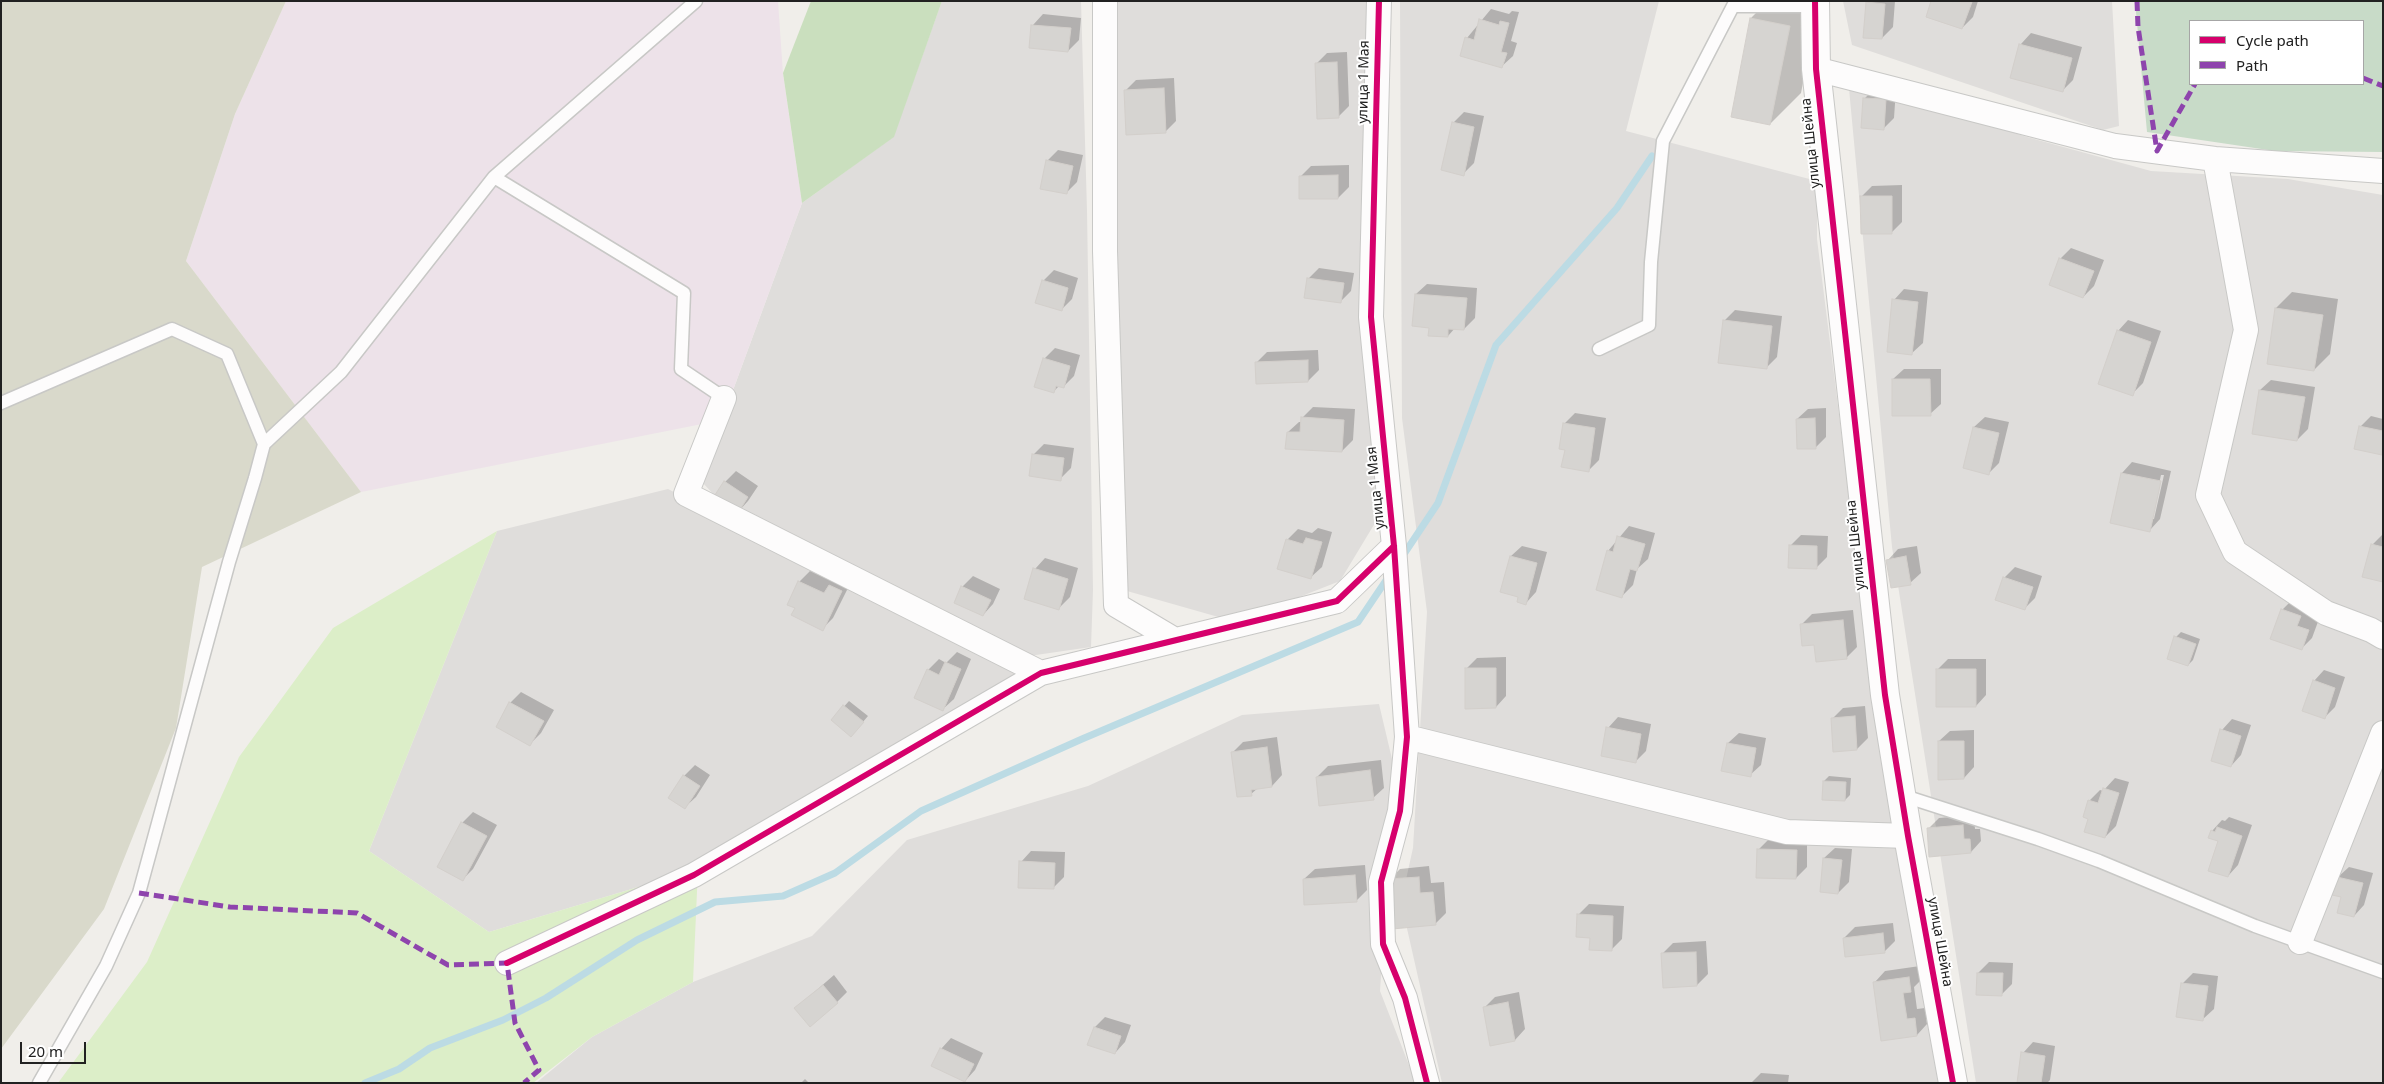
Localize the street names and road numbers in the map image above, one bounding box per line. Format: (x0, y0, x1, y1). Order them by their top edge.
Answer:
street label: улица 1 Мая (1355, 40, 1373, 124)
street label: улица Шейна (1798, 97, 1824, 189)
street label: улица 1 Мая (1363, 446, 1389, 530)
street label: улица Шейна (1843, 499, 1869, 591)
street label: улица Шейна (1924, 896, 1956, 988)

